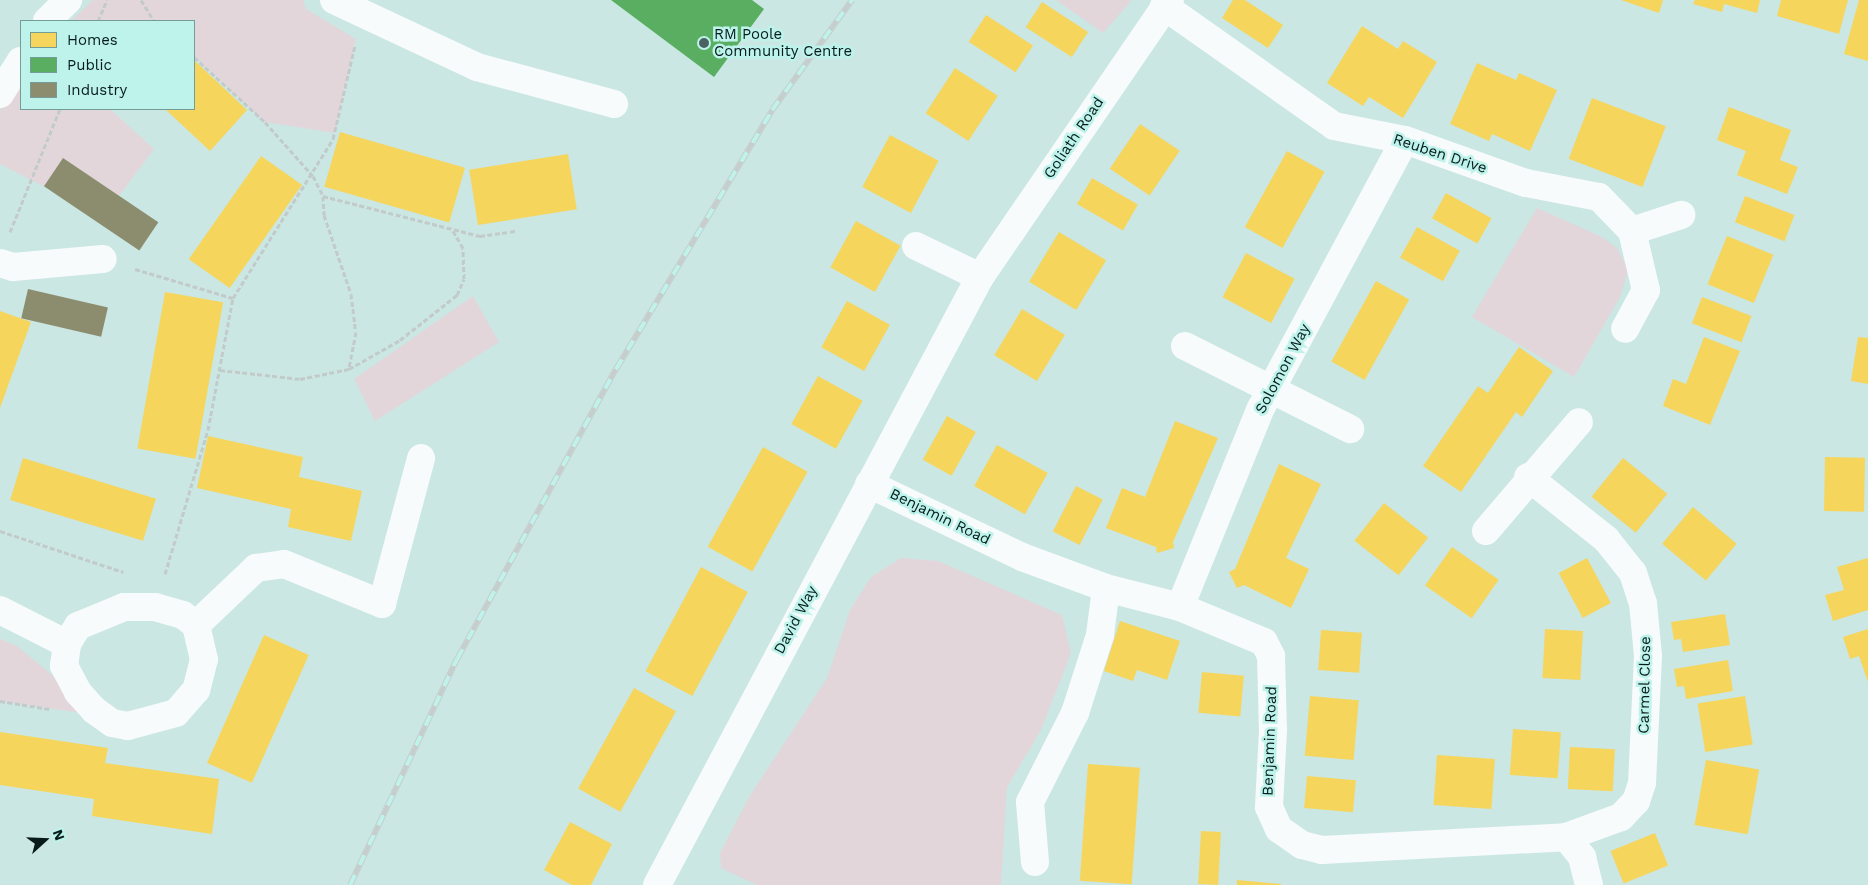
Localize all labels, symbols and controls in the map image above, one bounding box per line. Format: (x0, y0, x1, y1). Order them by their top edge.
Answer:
legend (20, 20, 195, 110)
place label: RM Poole Community Centre (714, 25, 852, 60)
text: Homes (67, 31, 118, 49)
marker: RM Poole Community Centre (698, 37, 710, 49)
text: Public (67, 56, 112, 74)
text: Industry (67, 81, 127, 99)
street label: Goliath Road (1040, 94, 1108, 182)
street label: Reuben Drive (1391, 130, 1489, 178)
street label: Solomon Way (1252, 321, 1314, 417)
street label: Benjamin Road (887, 485, 993, 549)
street label: David Way (770, 583, 822, 657)
street label: Carmel Close (1635, 636, 1655, 734)
street label: Benjamin Road (1259, 686, 1281, 796)
north arrow (20, 815, 70, 865)
text: N (50, 827, 68, 842)

